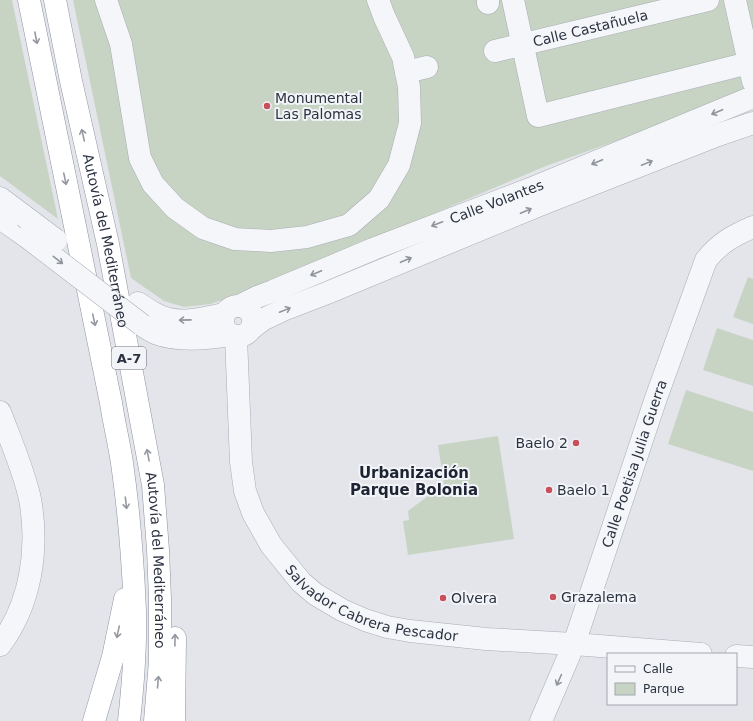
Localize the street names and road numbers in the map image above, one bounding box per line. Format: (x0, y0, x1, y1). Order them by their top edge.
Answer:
street label: Calle Castañuela (531, 7, 649, 50)
street label: Autovía del Mediterráneo (80, 152, 131, 329)
street label: Calle Volantes (447, 176, 546, 227)
road number: A-7 (112, 347, 146, 369)
street label: Calle Poetisa Julia Guerra (599, 377, 670, 550)
street label: Autovía del Mediterráneo (143, 470, 168, 648)
street label: Salvador Cabrera Pescador (282, 562, 459, 644)

